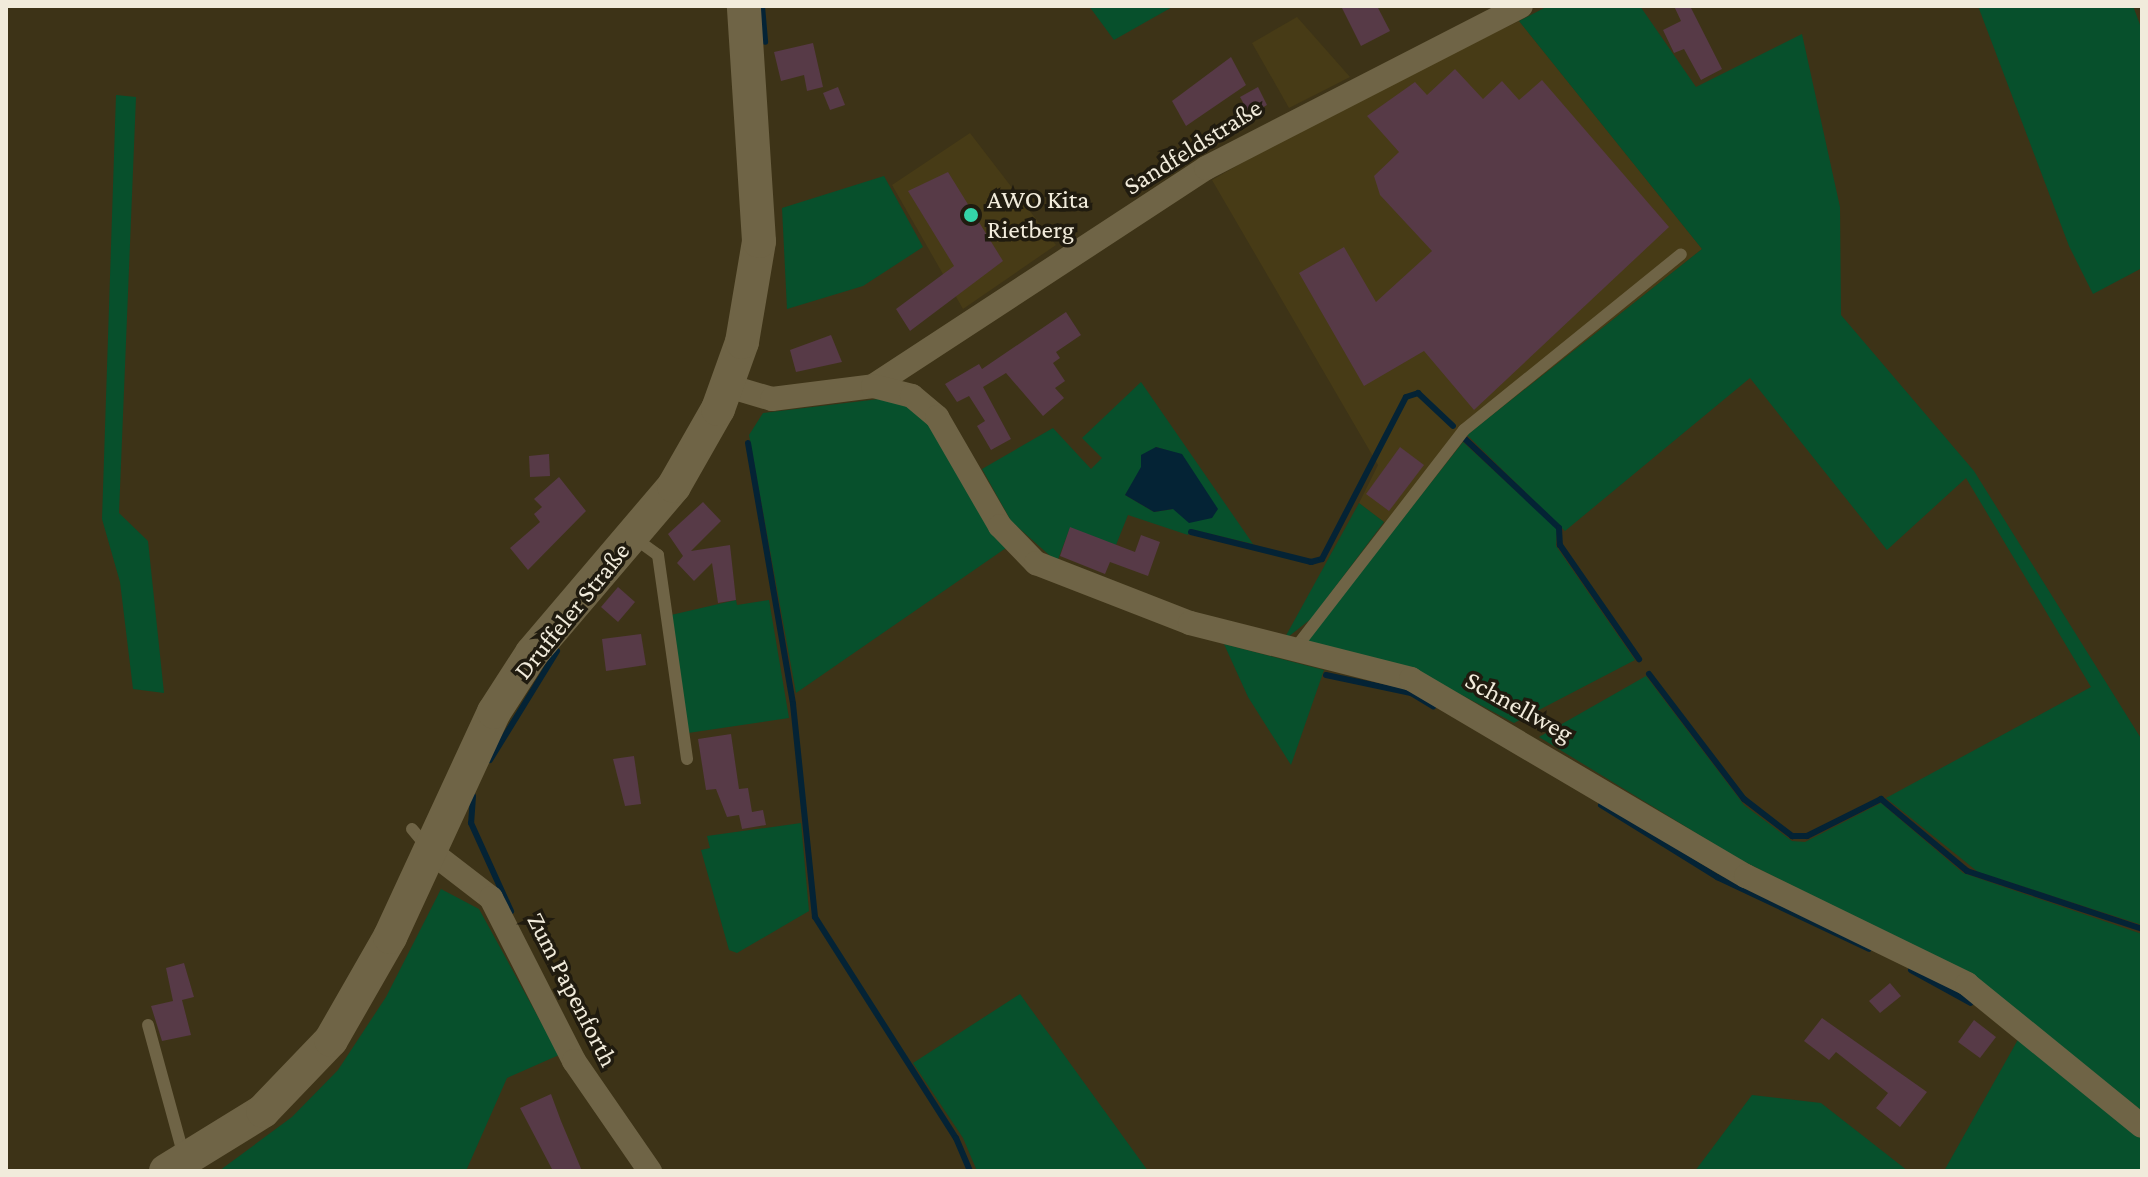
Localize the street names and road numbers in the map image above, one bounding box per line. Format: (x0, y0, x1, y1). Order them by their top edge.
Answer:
street label: Sandfeldstraße (1118, 92, 1268, 202)
street label: Druffeler Straße (507, 536, 637, 686)
street label: Schnellweg (1460, 665, 1578, 749)
street label: Zum Papenforth (520, 908, 624, 1072)

